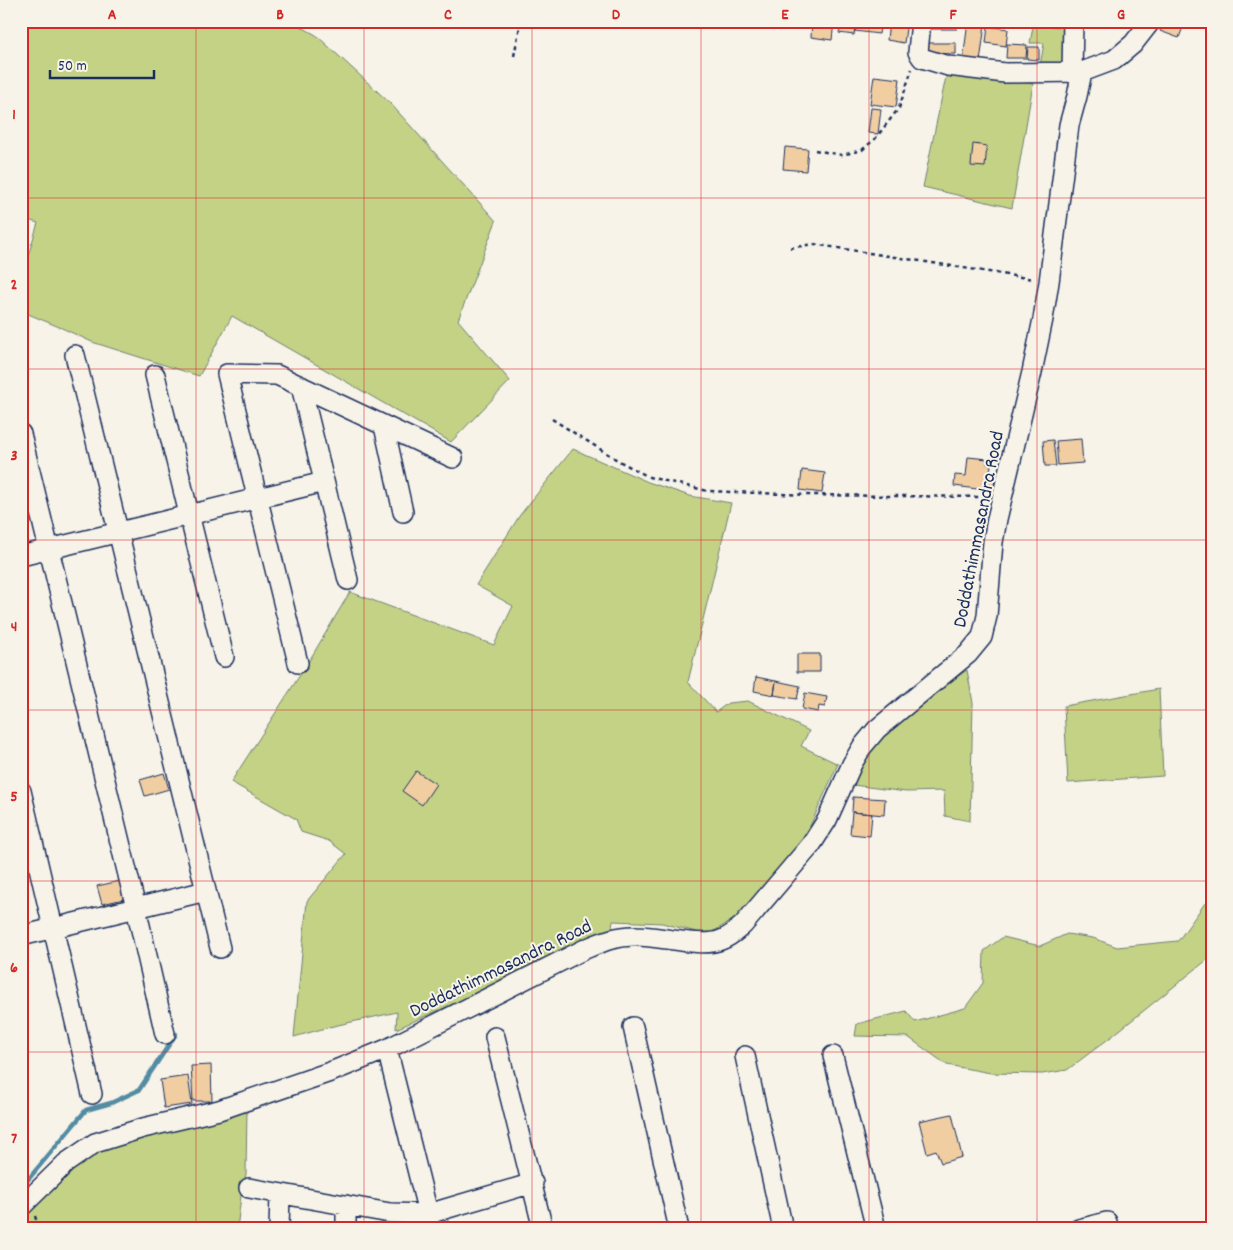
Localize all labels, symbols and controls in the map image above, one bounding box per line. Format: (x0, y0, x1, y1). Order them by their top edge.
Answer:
text: A (108, 4, 117, 27)
text: B (276, 4, 284, 27)
text: C (444, 4, 452, 27)
text: D (612, 4, 621, 27)
text: E (781, 4, 789, 27)
text: F (949, 4, 957, 27)
text: G (1117, 4, 1125, 27)
scale bar (50, 48, 154, 80)
text: 50 m (58, 56, 87, 78)
text: 1 (12, 104, 16, 127)
text: 2 (11, 274, 18, 297)
street label: Doddathimmasandra Road (947, 429, 1013, 630)
text: 3 (10, 445, 18, 468)
text: 4 (11, 616, 17, 639)
text: 5 (10, 786, 18, 809)
street label: Doddathimmasandra Road (405, 913, 597, 1026)
text: 6 (10, 957, 18, 980)
text: 7 (11, 1128, 17, 1151)

